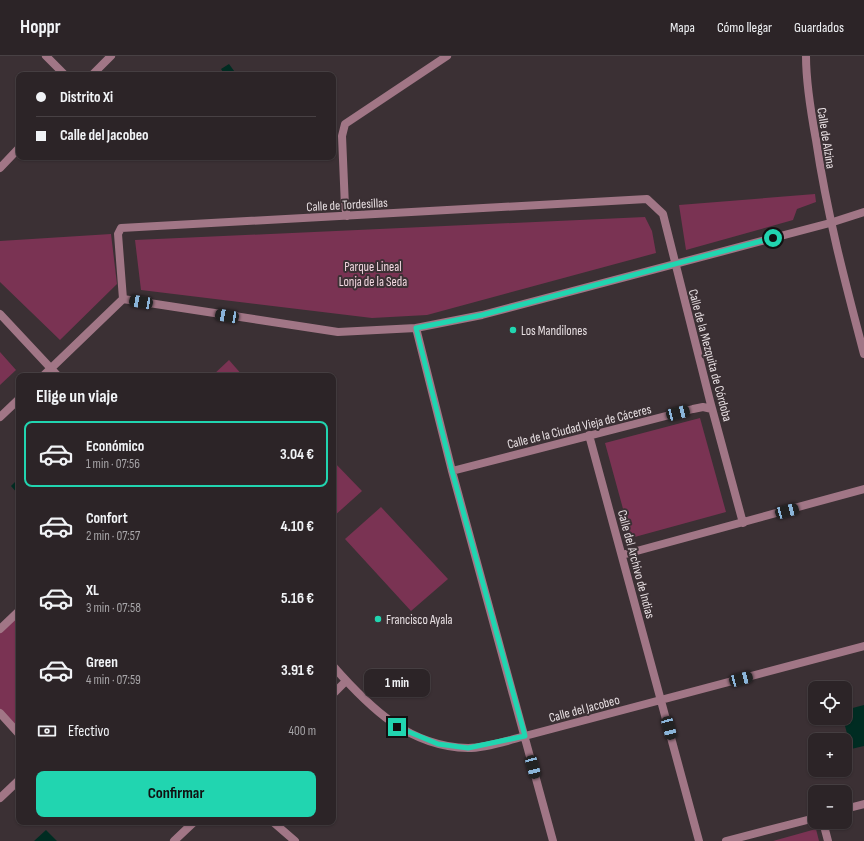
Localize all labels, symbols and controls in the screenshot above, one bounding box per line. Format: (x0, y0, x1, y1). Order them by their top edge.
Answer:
text: Hoppr (20, 16, 61, 39)
text: Mapa (670, 19, 695, 36)
text: Cómo llegar (717, 19, 772, 36)
text: Guardados (794, 19, 844, 36)
text: Distrito Xi (60, 88, 113, 107)
street label: Calle de Alzina (813, 106, 839, 170)
text: Calle del Jacobeo (60, 126, 149, 145)
street label: Calle de Tordesillas (306, 195, 388, 215)
route start (764, 229, 782, 247)
park label: Parque Lineal Lonja de la Seda (339, 259, 407, 290)
street label: Calle de la Mezquita de Córdoba (685, 287, 735, 423)
car (128, 294, 154, 310)
car (214, 308, 240, 324)
place label: Los Mandilones (521, 323, 588, 339)
marker: Los Mandilones (508, 325, 518, 335)
text: Elige un viaje (36, 386, 118, 407)
street label: Calle de la Ciudad Vieja de Cáceres (506, 401, 653, 453)
car (665, 404, 691, 422)
icon: car (38, 436, 74, 472)
text: Económico (86, 437, 144, 456)
text: 3.04 € (280, 445, 314, 464)
text: 1 min · 07:56 (86, 456, 140, 472)
car (774, 502, 800, 520)
icon: car (38, 508, 74, 544)
street label: Calle del Archivo de Indias (614, 508, 658, 621)
text: Confort (86, 509, 128, 528)
text: 4.10 € (280, 517, 314, 536)
text: 2 min · 07:57 (86, 528, 140, 544)
icon: car (38, 580, 74, 616)
text: XL (86, 581, 99, 600)
text: 5.16 € (281, 589, 314, 608)
text: 3 min · 07:58 (86, 600, 141, 616)
place label: Francisco Ayala (386, 612, 453, 628)
marker: Francisco Ayala (373, 614, 383, 624)
icon: car (38, 652, 74, 688)
text: Green (86, 653, 118, 672)
text: 3.91 € (281, 661, 314, 680)
callout: 1 min (364, 669, 430, 697)
car (728, 670, 754, 688)
text: 4 min · 07:59 (86, 672, 141, 688)
text: 1 min (385, 675, 409, 691)
map controls (808, 681, 852, 829)
button: locate (808, 681, 852, 725)
street label: Calle del Jacobeo (547, 692, 621, 726)
car (660, 715, 678, 741)
route end (388, 718, 406, 736)
icon: cash (36, 720, 58, 742)
text: Efectivo (68, 722, 109, 741)
text: 400 m (289, 723, 316, 739)
button: + (808, 733, 852, 777)
car (524, 754, 542, 780)
button: Confirmar (36, 771, 316, 817)
button: − (808, 785, 852, 829)

